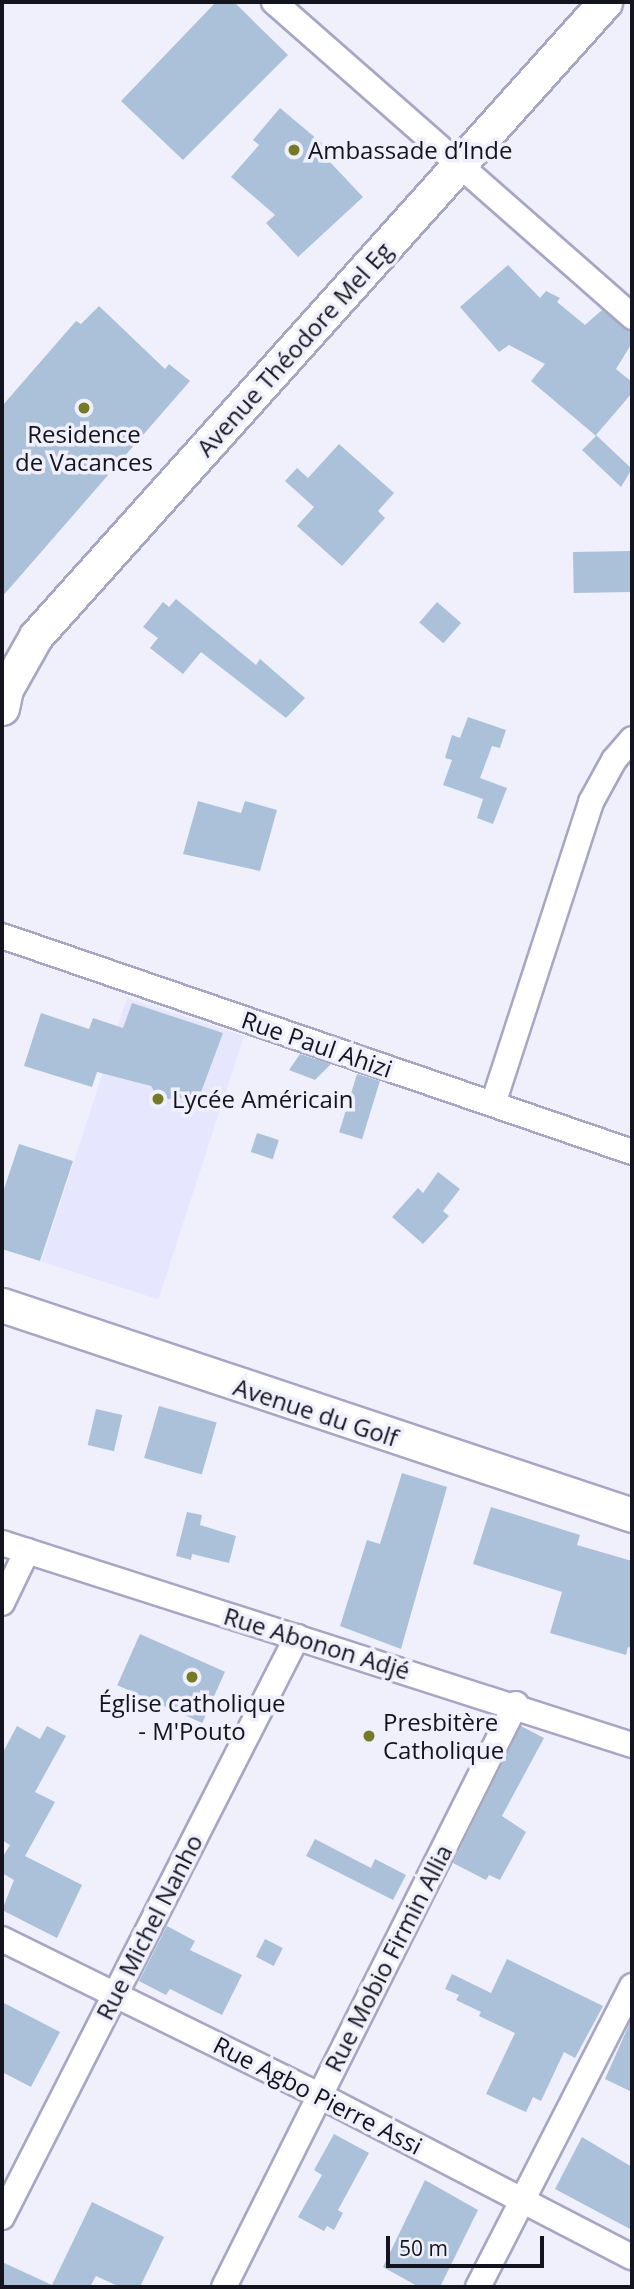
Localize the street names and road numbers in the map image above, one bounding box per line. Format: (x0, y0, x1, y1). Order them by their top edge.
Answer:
street label: Avenue Théodore Mel Eg (190, 236, 398, 462)
street label: Rue Paul Ahizi (238, 1005, 396, 1083)
street label: Avenue du Golf (230, 1372, 402, 1452)
street label: Rue Abonon Adjé (220, 1601, 414, 1685)
street label: Rue Michel Nanho (90, 1830, 208, 2024)
street label: Rue Mobio Firmin Allia (318, 1840, 458, 2076)
street label: Rue Agbo Pierre Assi (209, 2030, 427, 2160)

